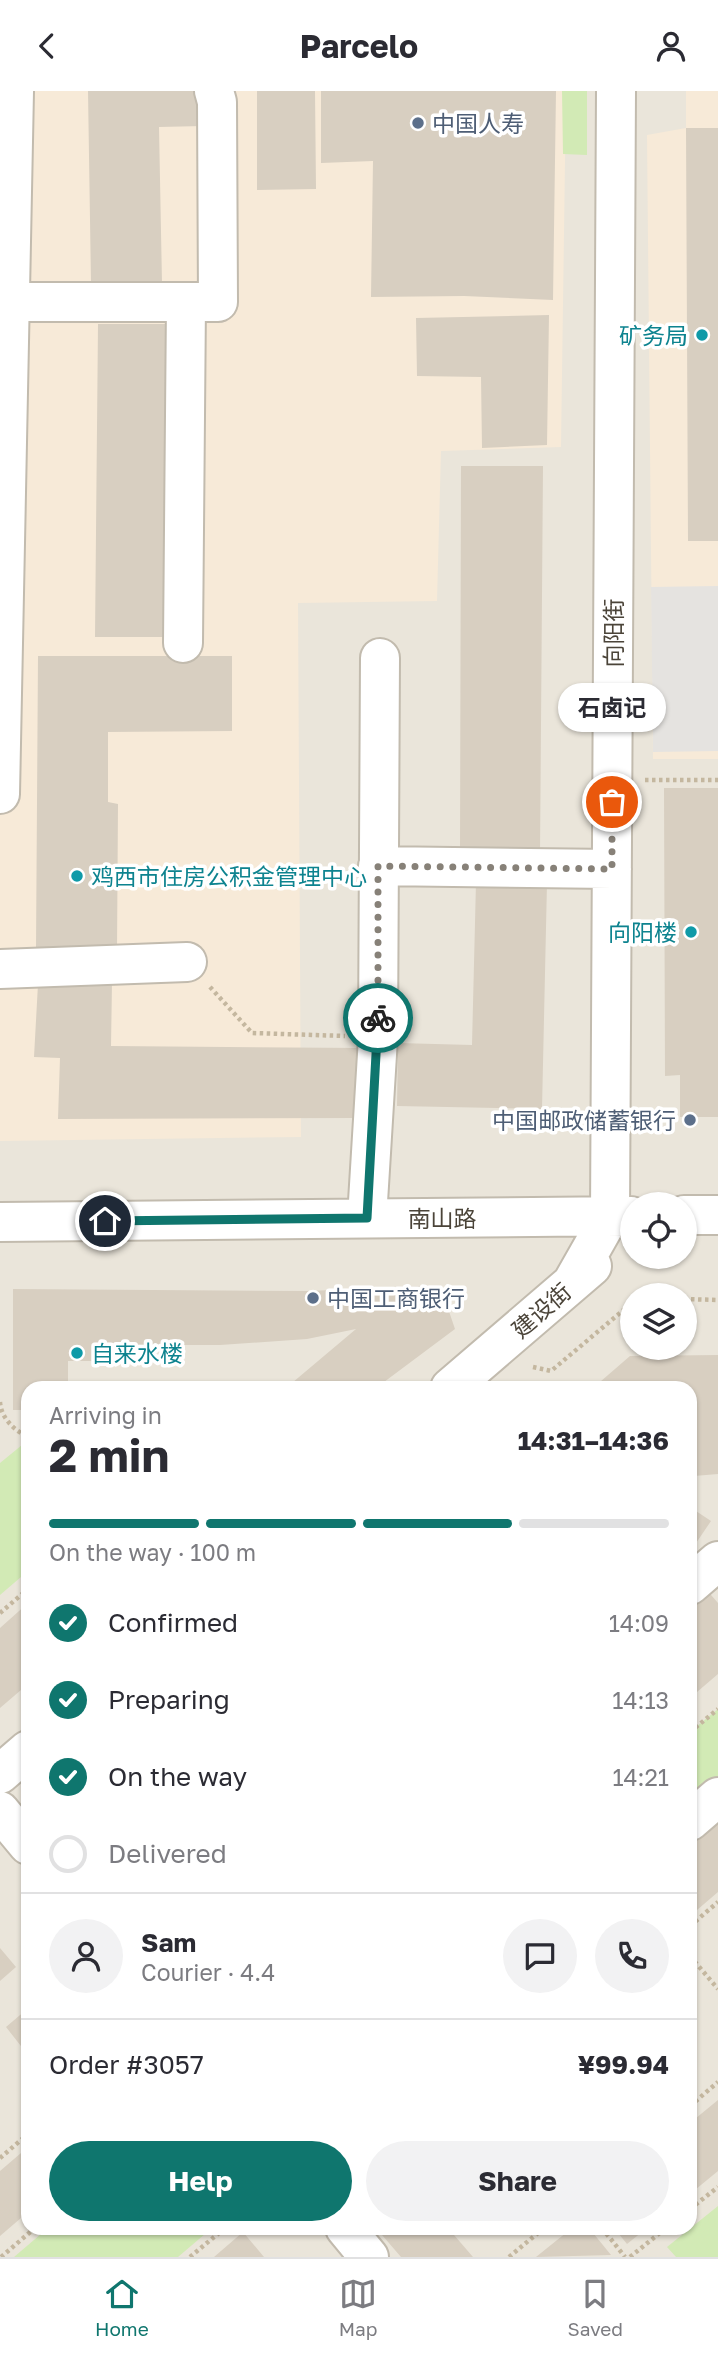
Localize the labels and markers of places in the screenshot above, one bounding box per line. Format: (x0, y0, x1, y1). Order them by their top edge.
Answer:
place label: 中国人寿 (432, 109, 524, 137)
marker: 中国人寿 (410, 115, 426, 131)
place label: 矿务局 (619, 321, 688, 349)
marker: 矿务局 (694, 327, 710, 343)
callout: 石卤记 (558, 683, 666, 732)
pin (582, 772, 642, 832)
place label: 鸡西市住房公积金管理中心 (91, 862, 367, 890)
marker: 鸡西市住房公积金管理中心 (69, 868, 85, 884)
place label: 向阳楼 (608, 918, 677, 946)
marker: 向阳楼 (683, 924, 699, 940)
place label: 中国邮政储蓄银行 (492, 1106, 676, 1134)
marker: 中国邮政储蓄银行 (682, 1112, 698, 1128)
pin (75, 1191, 135, 1251)
place label: 中国工商银行 (327, 1284, 465, 1312)
marker: 中国工商银行 (305, 1290, 321, 1306)
place label: 自来水楼 (91, 1339, 183, 1367)
marker: 自来水楼 (69, 1345, 85, 1361)

